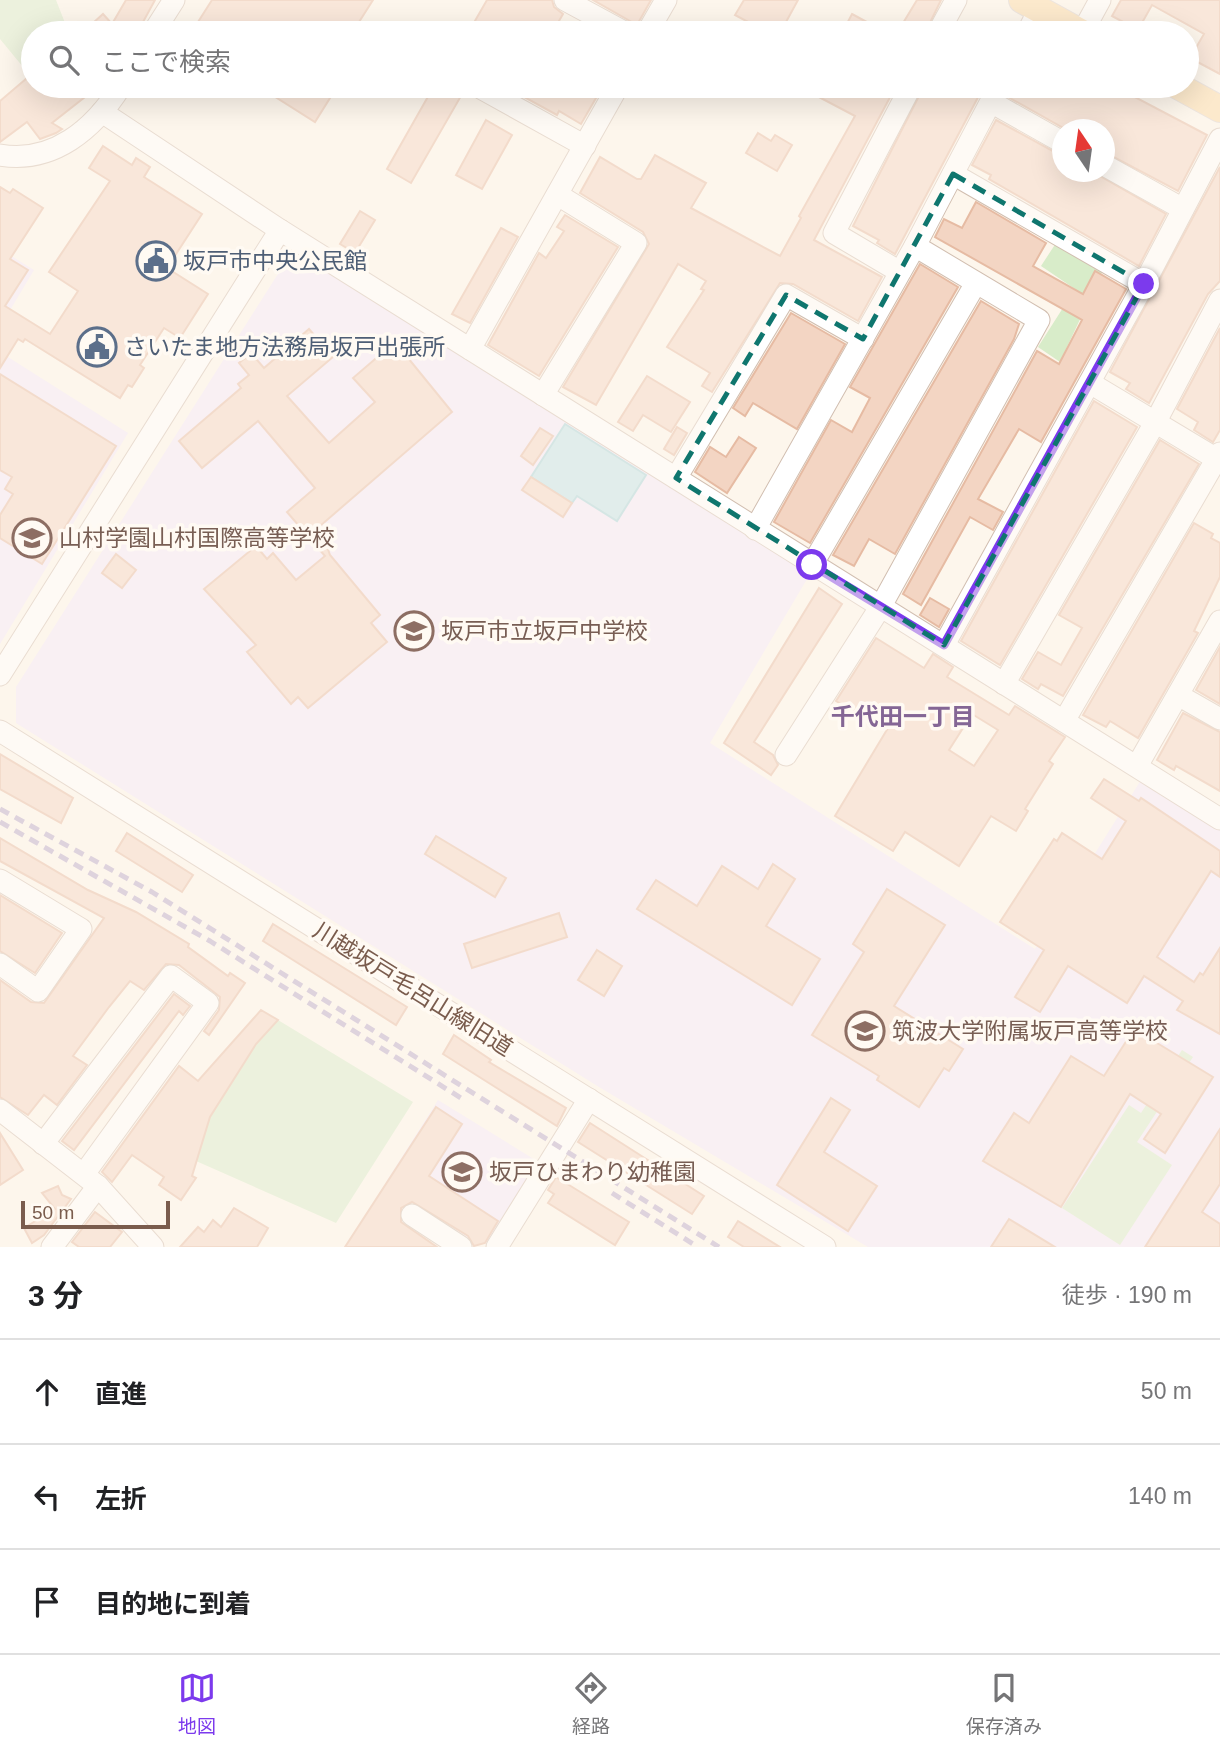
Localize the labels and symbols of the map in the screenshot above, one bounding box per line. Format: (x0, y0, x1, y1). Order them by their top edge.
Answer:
north arrow (1052, 119, 1115, 182)
public building icon: 坂戸市中央公民館 (135, 240, 177, 282)
place label: 坂戸市中央公民館 (183, 248, 367, 274)
route end (1128, 268, 1159, 299)
public building icon: さいたま地方法務局坂戸出張所 (76, 326, 118, 368)
place label: さいたま地方法務局坂戸出張所 (124, 334, 445, 360)
school or university icon: 山村学園山村国際高等学校 (11, 517, 53, 559)
place label: 山村学園山村国際高等学校 (59, 525, 335, 551)
route start (796, 549, 827, 580)
school or university icon: 坂戸市立坂戸中学校 (393, 610, 435, 652)
place label: 坂戸市立坂戸中学校 (441, 618, 648, 644)
district label: 千代田一丁目 (831, 703, 975, 730)
street label: 川越坂戸毛呂山線旧道 (309, 917, 517, 1061)
school or university icon: 筑波大学附属坂戸高等学校 (844, 1010, 886, 1052)
place label: 筑波大学附属坂戸高等学校 (892, 1018, 1168, 1044)
school or university icon: 坂戸ひまわり幼稚園 (441, 1151, 483, 1193)
place label: 坂戸ひまわり幼稚園 (489, 1159, 696, 1185)
scale bar (21, 1198, 170, 1230)

